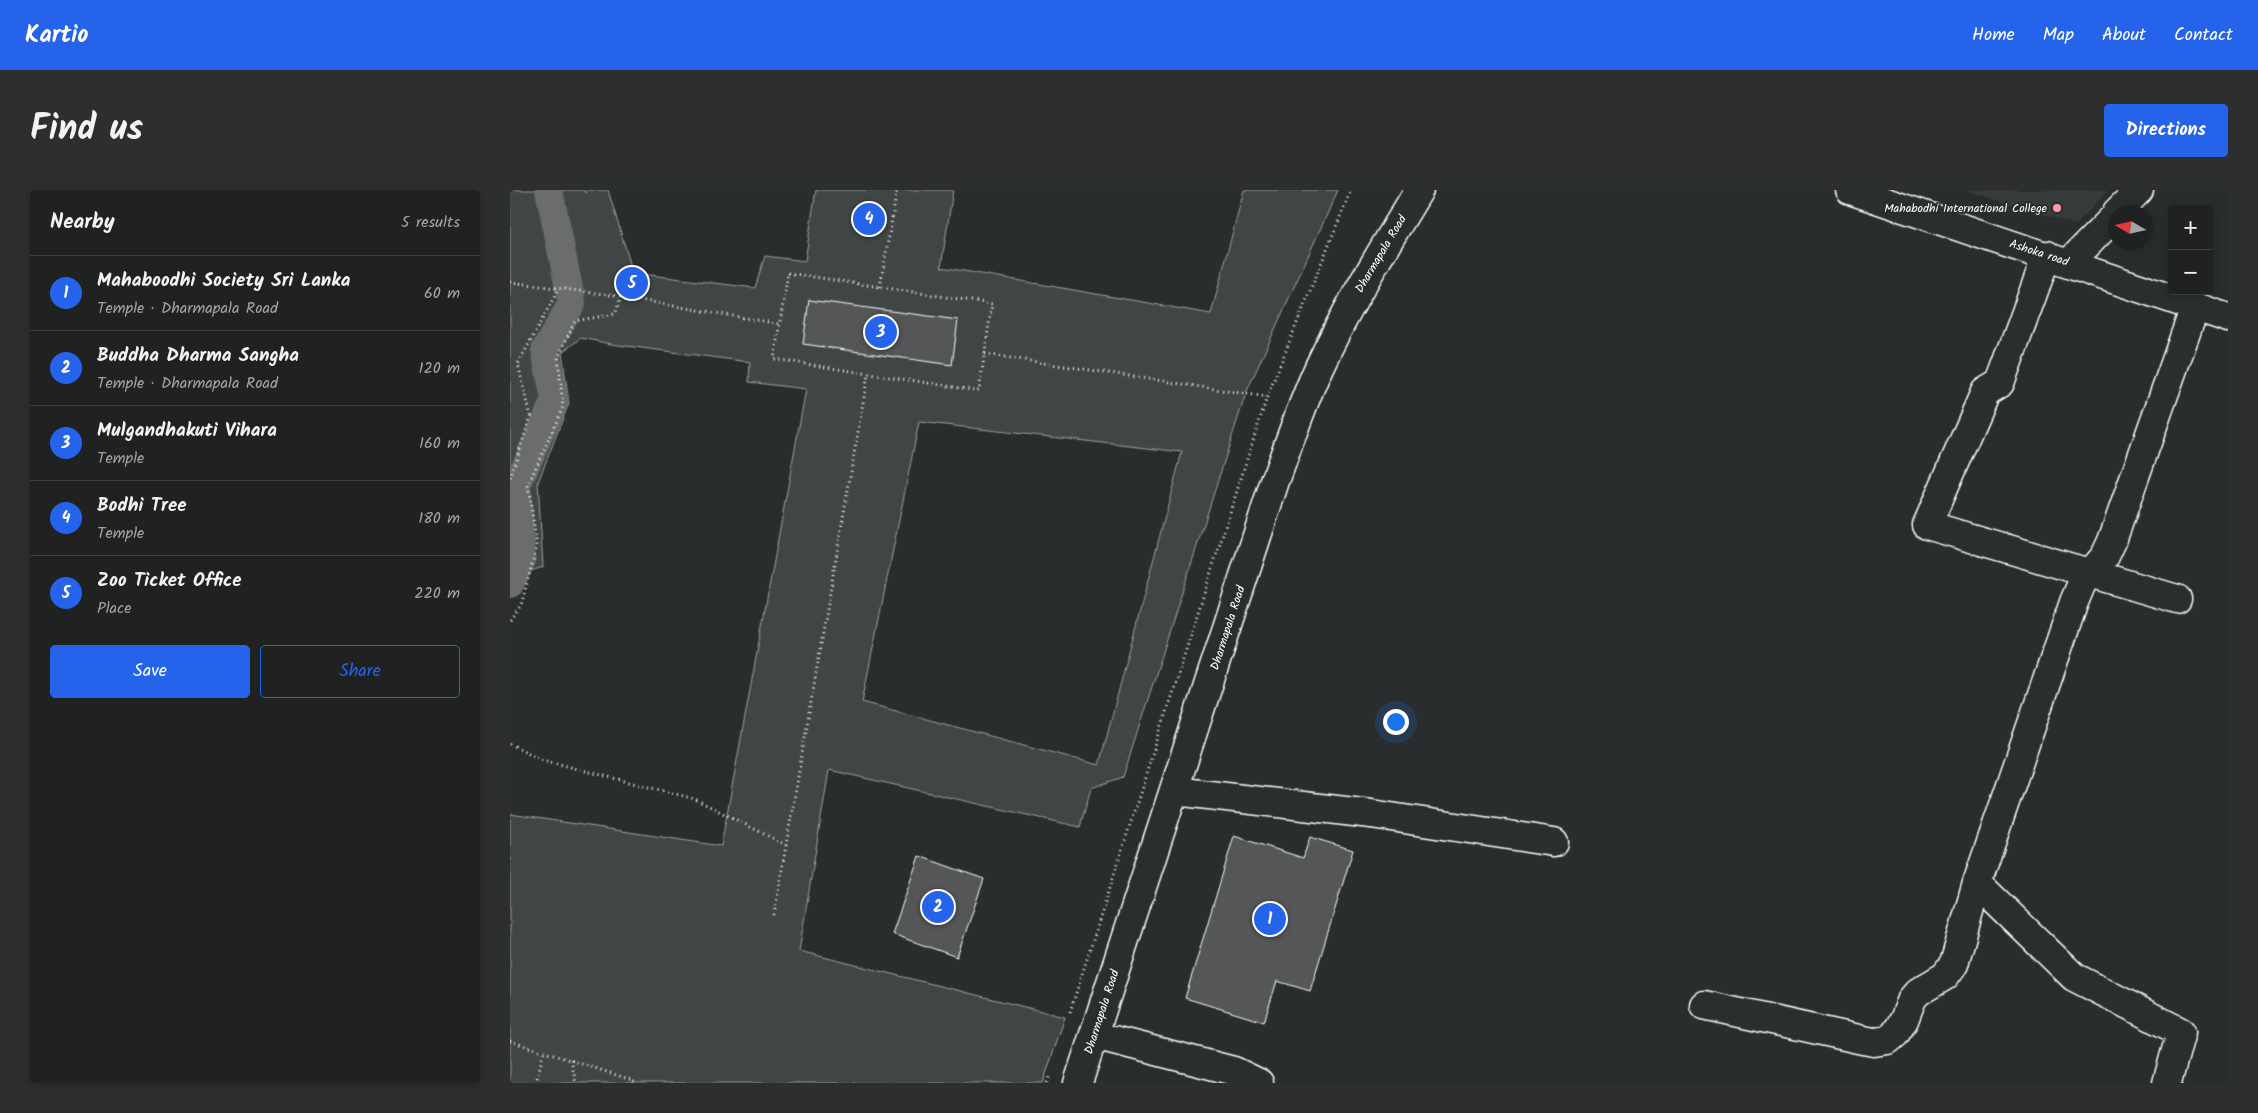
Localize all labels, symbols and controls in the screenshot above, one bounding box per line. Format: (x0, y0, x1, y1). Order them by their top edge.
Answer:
text: Kartio (25, 16, 88, 55)
text: Home (1972, 21, 2015, 50)
text: Map (2043, 21, 2074, 50)
text: About (2102, 21, 2146, 50)
text: Contact (2174, 21, 2233, 50)
text: Find us (30, 102, 143, 158)
button: Directions (2104, 104, 2228, 157)
place label: Mahabodhi International College (1884, 199, 2048, 218)
pin: 4 (853, 200, 885, 238)
marker: Mahabodhi International College (2051, 202, 2063, 214)
north arrow (2108, 205, 2153, 250)
map controls (2168, 205, 2213, 295)
button: + (2168, 205, 2213, 250)
text: Nearby (50, 206, 115, 239)
text: 5 results (401, 210, 460, 235)
street label: Dharmapala Road (1350, 211, 1412, 297)
street label: Ashoka road (2007, 234, 2072, 272)
button: − (2168, 250, 2213, 295)
pin: 5 (616, 264, 648, 302)
text: Mahaboodhi Society Sri Lanka (97, 266, 350, 296)
text: 1 (64, 281, 68, 306)
text: 60 m (424, 281, 460, 306)
text: Temple · Dharmapala Road (97, 296, 278, 321)
pin: 3 (865, 313, 897, 351)
text: Buddha Dharma Sangha (97, 341, 299, 371)
text: 2 (61, 356, 71, 381)
text: 120 m (419, 356, 460, 381)
text: Temple · Dharmapala Road (97, 371, 278, 396)
text: Mulgandhakuti Vihara (97, 416, 277, 446)
text: 3 (62, 431, 70, 456)
text: 160 m (419, 431, 460, 456)
text: Temple (97, 446, 144, 471)
text: Bodhi Tree (97, 491, 186, 521)
text: 4 (62, 506, 70, 531)
text: 180 m (418, 506, 460, 531)
text: Temple (97, 521, 144, 546)
text: Zoo Ticket Office (97, 566, 241, 596)
text: 5 (62, 581, 70, 606)
text: 220 m (414, 581, 460, 606)
street label: Dharmapala Road (1205, 582, 1251, 673)
text: Place (97, 596, 131, 621)
button: Save (50, 645, 250, 698)
button: Share (260, 645, 460, 698)
your location (1383, 709, 1409, 735)
pin: 2 (922, 888, 954, 926)
pin: 1 (1254, 900, 1286, 938)
street label: Dharmapala Road (1079, 966, 1125, 1057)

